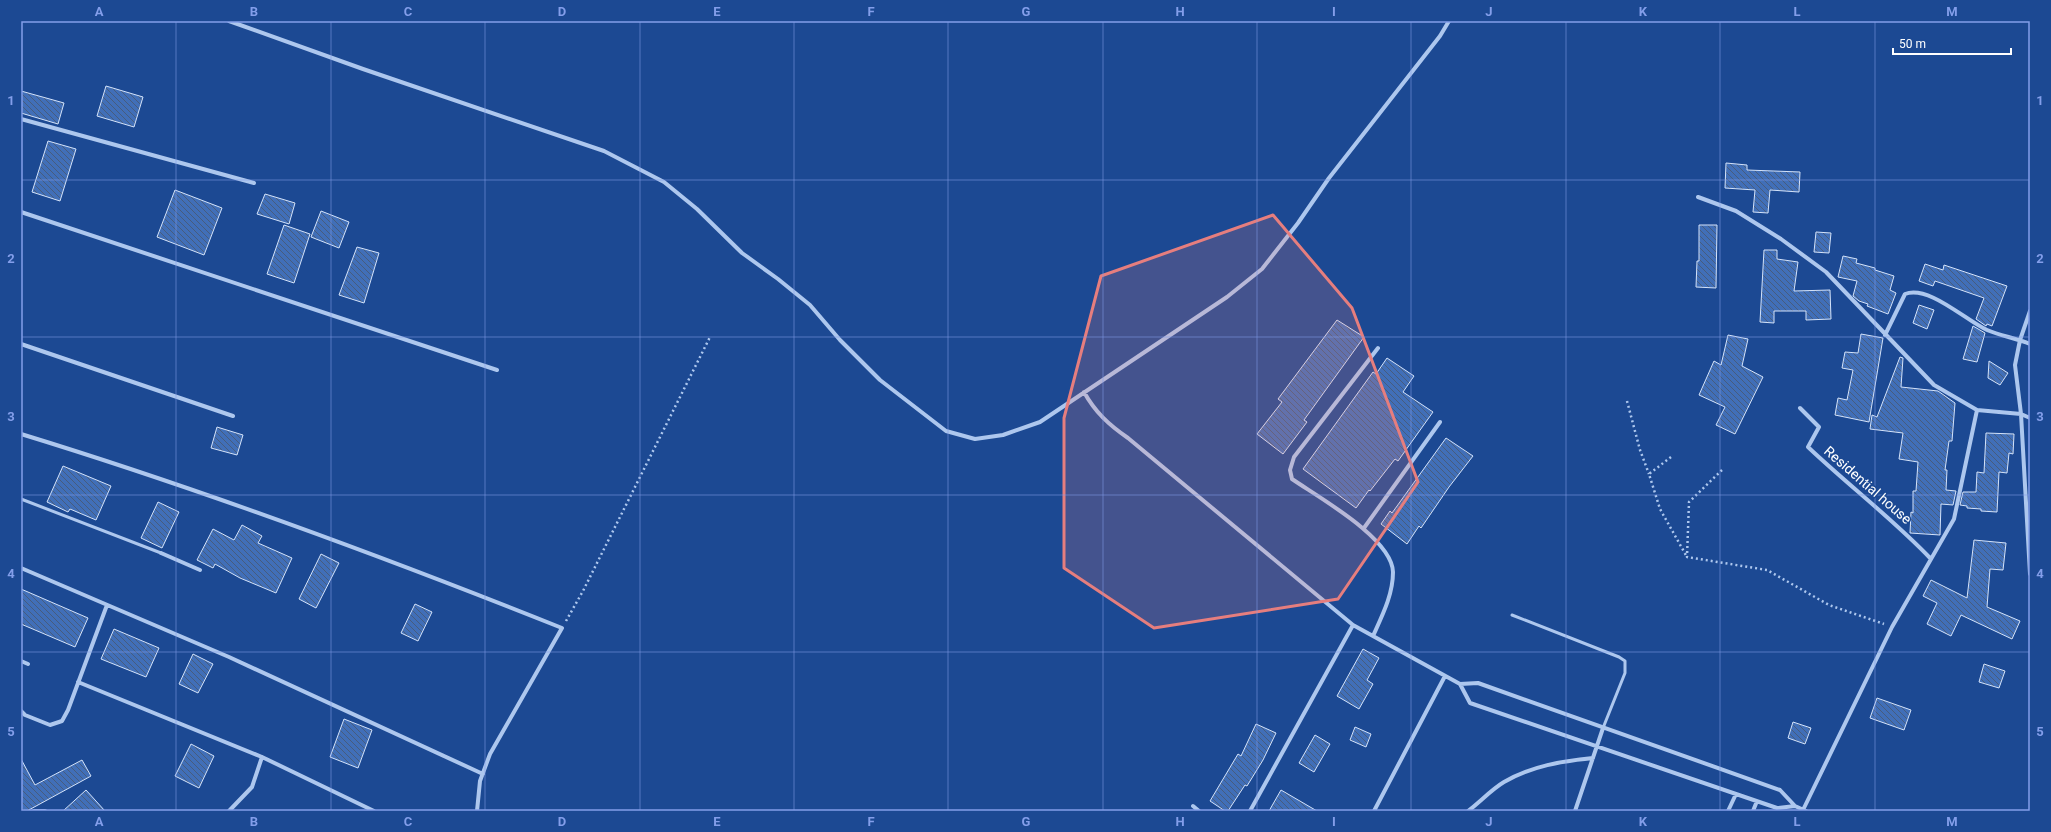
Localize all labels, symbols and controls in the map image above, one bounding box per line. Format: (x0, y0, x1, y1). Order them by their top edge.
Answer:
text: A (95, 4, 104, 19)
text: B (250, 4, 258, 19)
text: C (404, 4, 413, 19)
text: D (558, 4, 566, 19)
text: E (713, 4, 721, 19)
text: F (867, 4, 875, 19)
text: G (1022, 4, 1031, 19)
text: H (1175, 4, 1185, 19)
text: I (1332, 4, 1336, 19)
text: J (1485, 4, 1493, 19)
text: K (1639, 4, 1648, 19)
text: L (1793, 4, 1801, 19)
text: M (1946, 4, 1958, 19)
scale bar (1893, 30, 2011, 56)
text: 50 m (1899, 37, 1926, 51)
text: 1 (7, 93, 15, 108)
text: 1 (2036, 93, 2044, 108)
text: 2 (7, 251, 15, 266)
text: 2 (2036, 251, 2044, 266)
text: 3 (7, 409, 15, 424)
text: 3 (2036, 409, 2044, 424)
street label: Residential house (1821, 443, 1915, 527)
text: 4 (7, 566, 15, 581)
text: 4 (2036, 566, 2044, 581)
text: 5 (7, 724, 15, 739)
text: 5 (2036, 724, 2044, 739)
text: A (95, 814, 104, 829)
text: B (250, 814, 258, 829)
text: C (404, 814, 413, 829)
text: D (558, 814, 566, 829)
text: E (713, 814, 721, 829)
text: F (867, 814, 875, 829)
text: G (1022, 814, 1031, 829)
text: H (1175, 814, 1185, 829)
text: I (1332, 814, 1336, 829)
text: J (1485, 814, 1493, 829)
text: K (1639, 814, 1648, 829)
text: L (1793, 814, 1801, 829)
text: M (1946, 814, 1958, 829)

